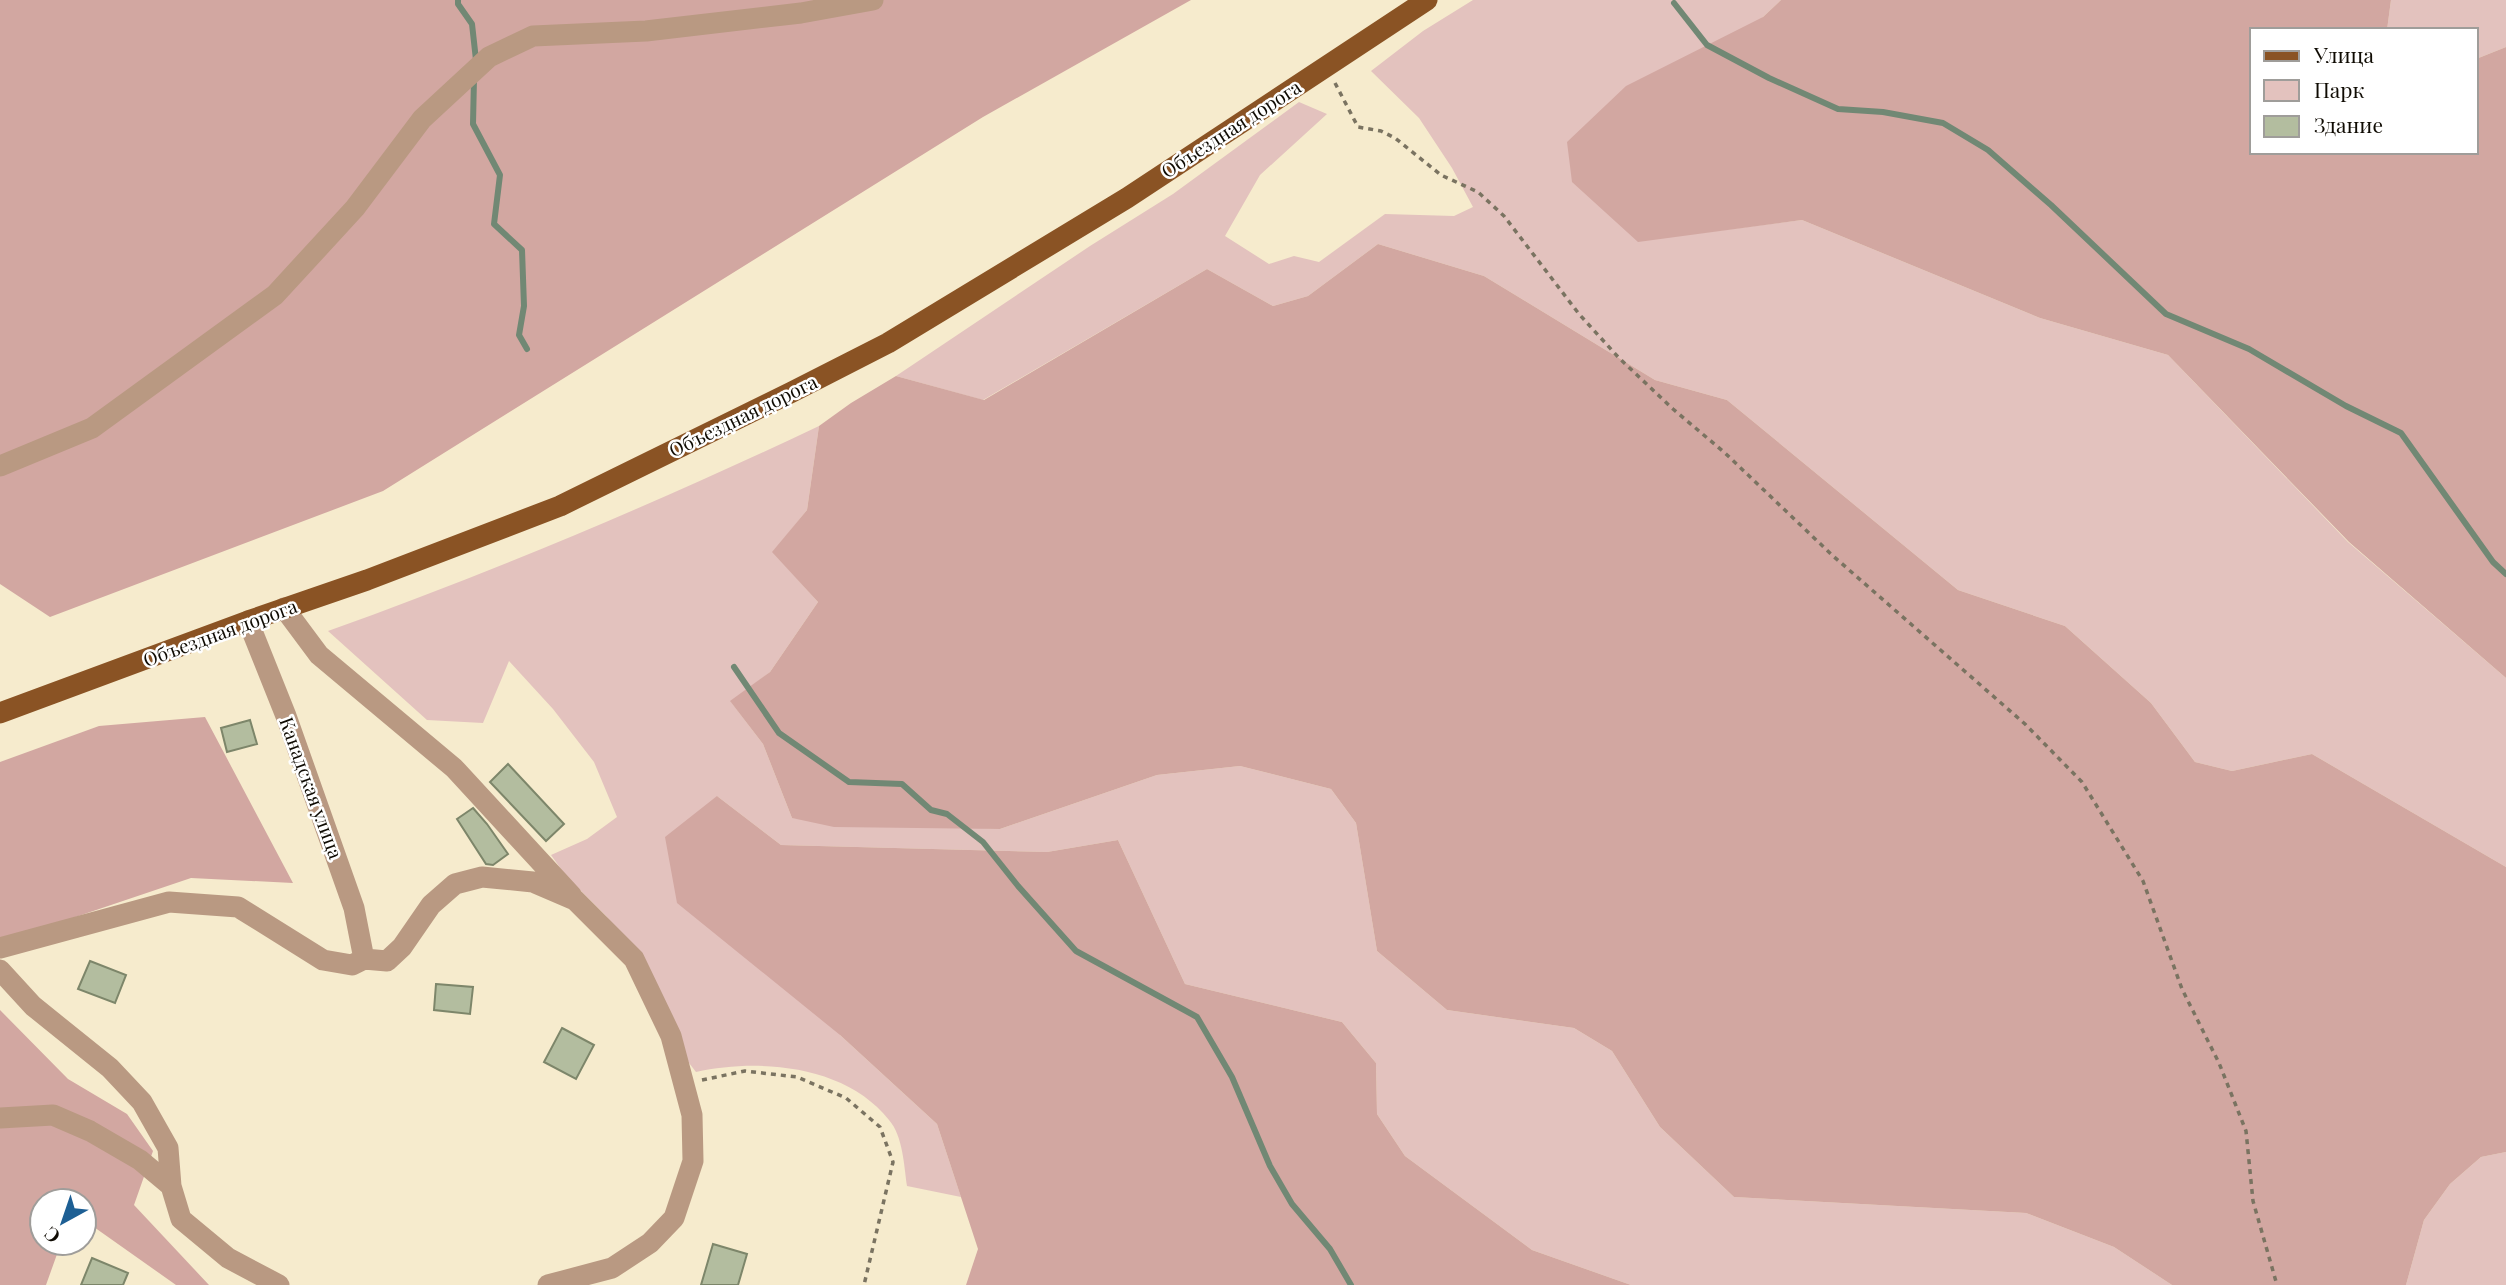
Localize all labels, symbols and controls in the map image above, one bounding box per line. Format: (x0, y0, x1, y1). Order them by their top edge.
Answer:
legend (2250, 28, 2478, 154)
text: Улица (2313, 40, 2375, 68)
street label: Объездная дорога (1155, 73, 1306, 183)
text: Парк (2314, 75, 2364, 103)
text: Здание (2314, 110, 2383, 138)
street label: Объездная дорога (664, 368, 822, 462)
street label: Объездная дорога (139, 592, 301, 672)
street label: Канадская улица (274, 713, 350, 863)
north arrow (28, 1187, 98, 1257)
text: С (38, 1222, 65, 1250)

